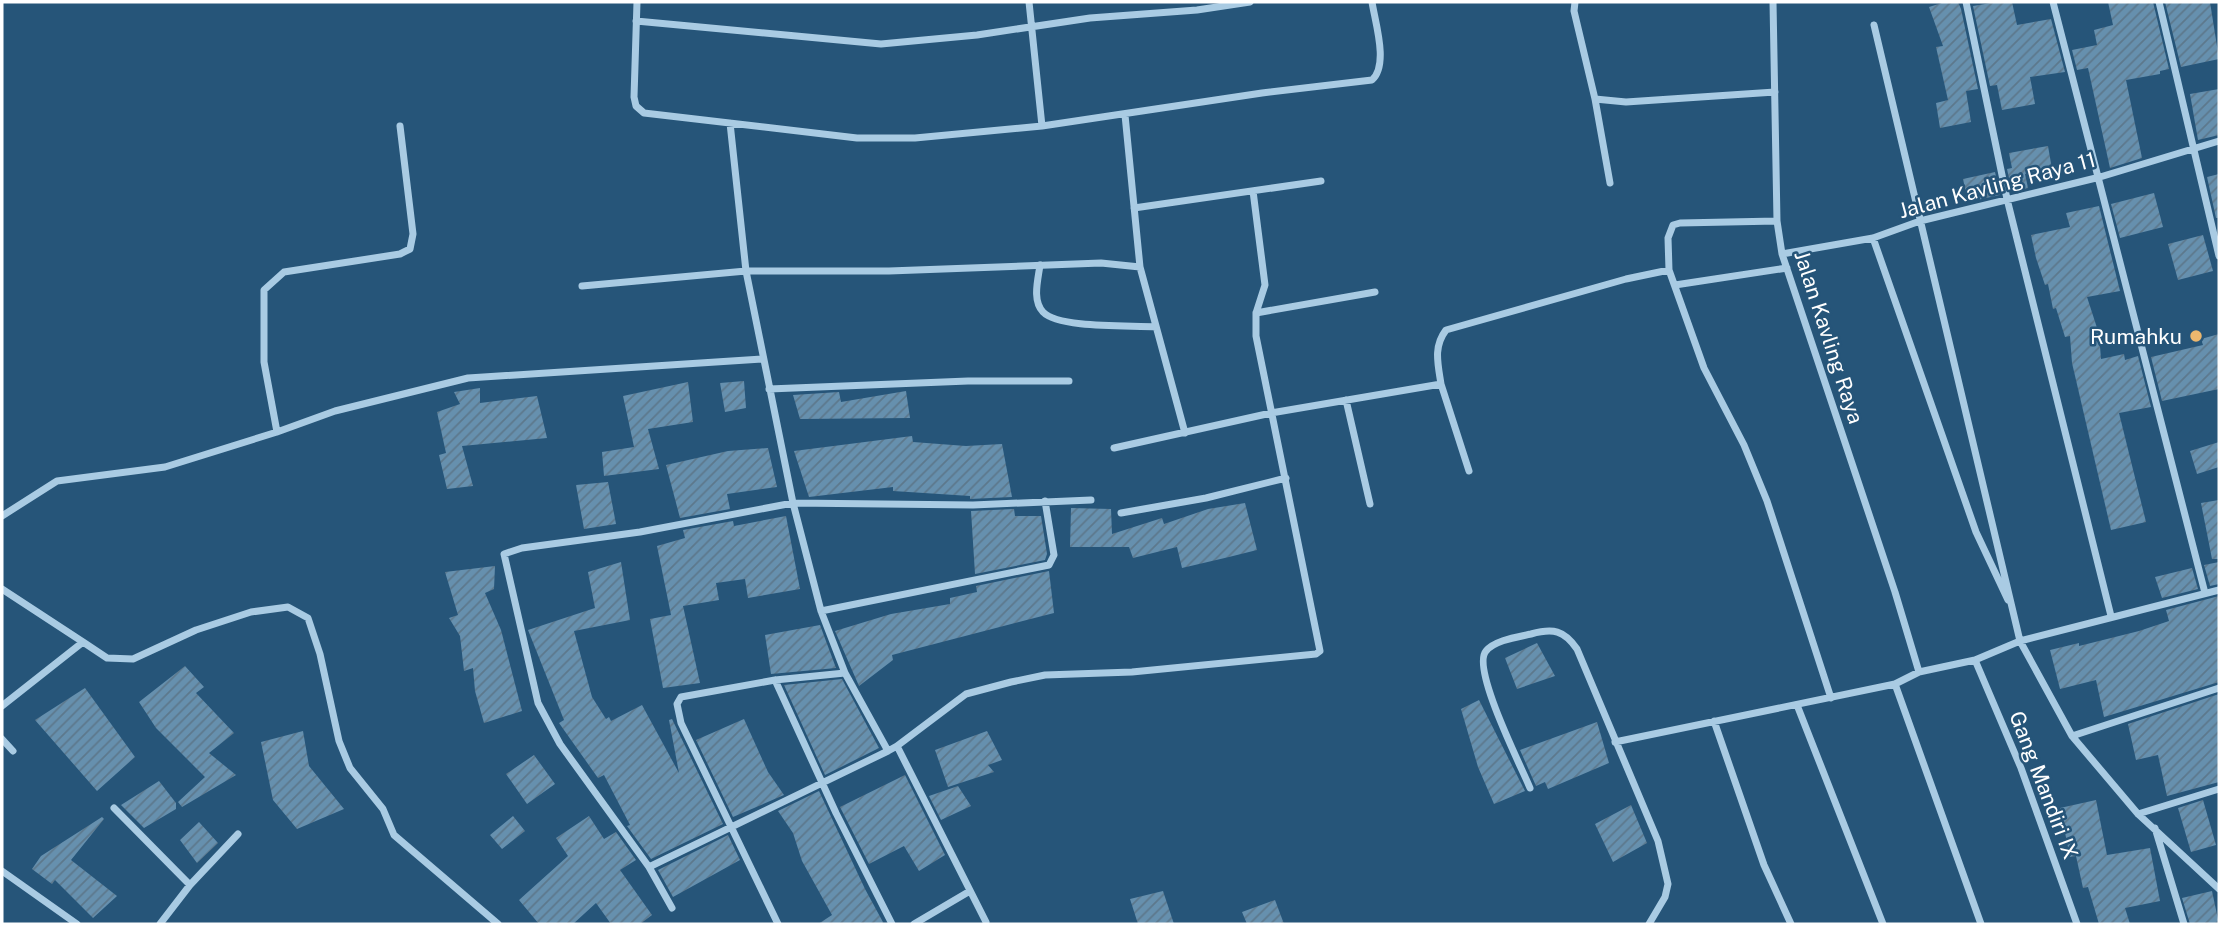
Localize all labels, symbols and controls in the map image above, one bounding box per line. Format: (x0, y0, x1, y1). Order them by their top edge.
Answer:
street label: Jalan Kavling Raya 11 (1896, 147, 2098, 223)
street label: Jalan Kavling Raya (1789, 247, 1869, 427)
place label: Rumahku (2090, 324, 2182, 349)
marker: Rumahku (2188, 328, 2204, 344)
street label: Gang Mandiri IX (2004, 707, 2084, 863)

